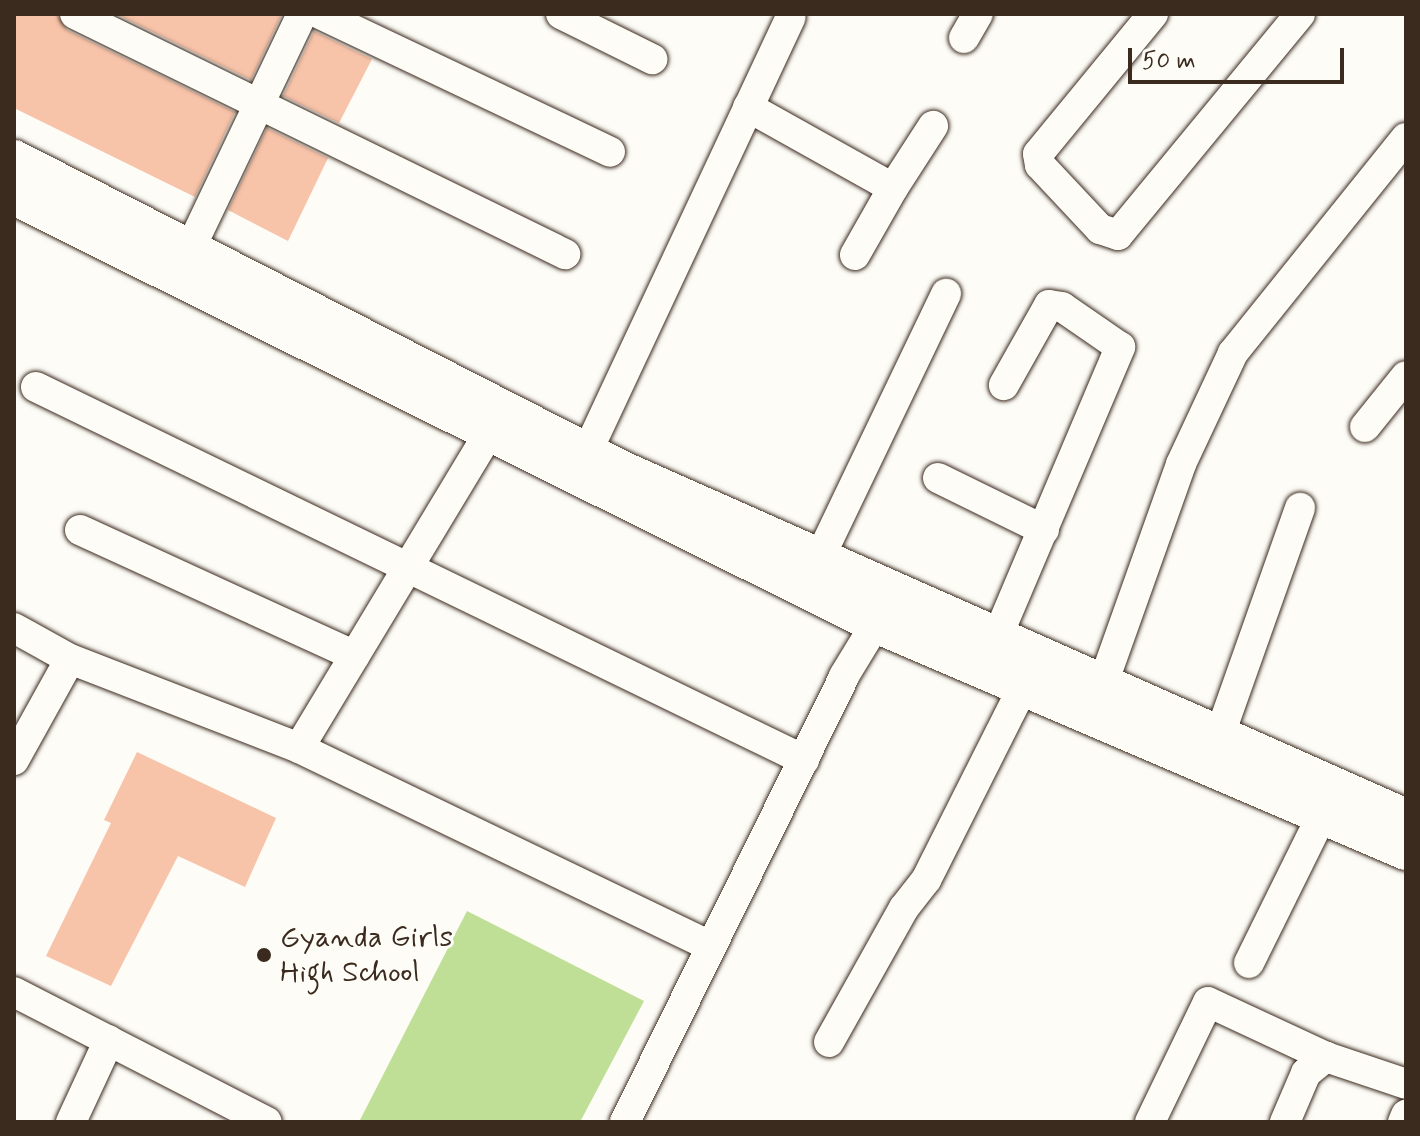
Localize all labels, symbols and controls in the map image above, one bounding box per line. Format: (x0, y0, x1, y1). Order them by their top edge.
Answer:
scale bar (1132, 32, 1348, 82)
text: 50 m (1142, 46, 1196, 77)
place label: Gyanda Girls High School (280, 920, 449, 990)
marker: Gyanda Girls High School (255, 946, 273, 964)

